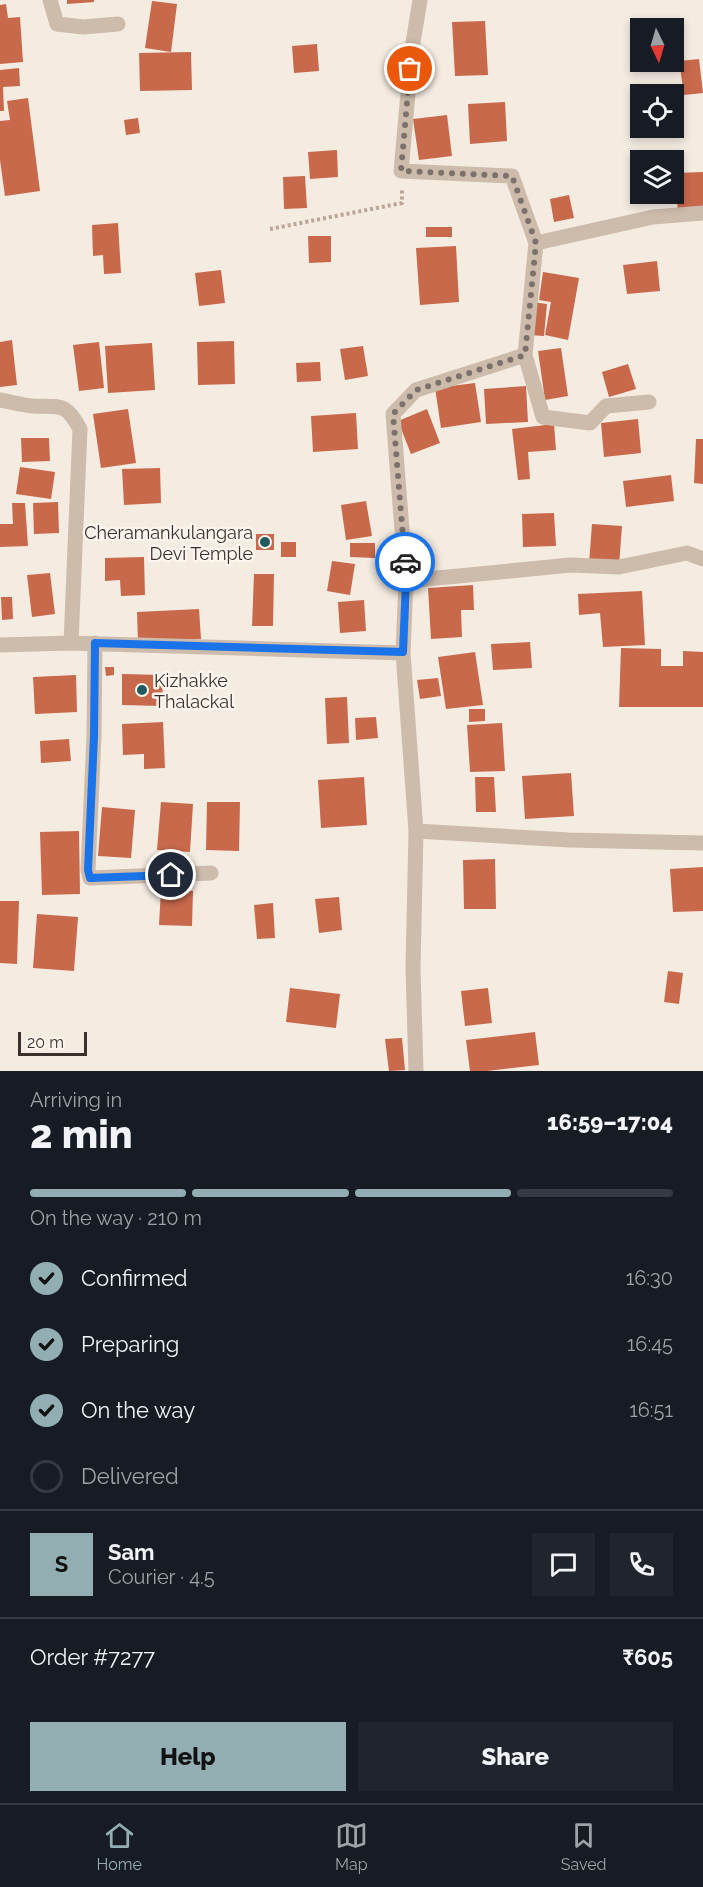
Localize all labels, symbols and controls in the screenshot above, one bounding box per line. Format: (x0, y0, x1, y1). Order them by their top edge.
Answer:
north arrow (630, 18, 684, 72)
map controls (630, 18, 684, 204)
pin (384, 43, 435, 94)
icon: bag (393, 52, 426, 85)
button: locate (630, 84, 684, 138)
button: layers (630, 150, 684, 204)
place label: Cheramankulangara Devi Temple (84, 522, 253, 564)
courier (375, 532, 435, 592)
marker: Cheramankulangara Devi Temple (258, 535, 272, 549)
icon: car (389, 546, 422, 579)
place label: Kizhakke Thalackal (154, 670, 234, 712)
marker: Kizhakke Thalackal (135, 683, 149, 697)
pin (145, 849, 196, 900)
icon: home (154, 858, 187, 891)
scale bar (18, 1029, 87, 1056)
text: 20 m (27, 1033, 64, 1052)
text: Arriving in (30, 1088, 122, 1112)
text: 16:59–17:04 (547, 1109, 673, 1135)
text: 2 min (30, 1111, 133, 1157)
text: On the way · 210 m (30, 1206, 202, 1230)
icon: check (30, 1262, 63, 1295)
text: Confirmed (81, 1265, 188, 1291)
text: 16:30 (626, 1266, 673, 1290)
icon: check (30, 1328, 63, 1361)
text: Preparing (81, 1331, 179, 1357)
text: 16:45 (627, 1332, 673, 1356)
icon: check (30, 1394, 63, 1427)
text: On the way (81, 1397, 195, 1423)
text: 16:51 (629, 1398, 673, 1422)
text: Delivered (81, 1463, 179, 1489)
button: chat (532, 1533, 595, 1596)
button: phone (610, 1533, 673, 1596)
text: Sam (108, 1539, 155, 1565)
text: S (55, 1551, 68, 1577)
text: Courier · 4.5 (108, 1565, 215, 1589)
text: Order #7277 (30, 1644, 155, 1670)
text: ₹605 (622, 1644, 673, 1670)
button: Help (30, 1722, 346, 1791)
button: Share (358, 1722, 673, 1791)
tab: Home (96, 1819, 142, 1874)
tab: Map (335, 1819, 368, 1874)
tab: Saved (561, 1819, 606, 1874)

